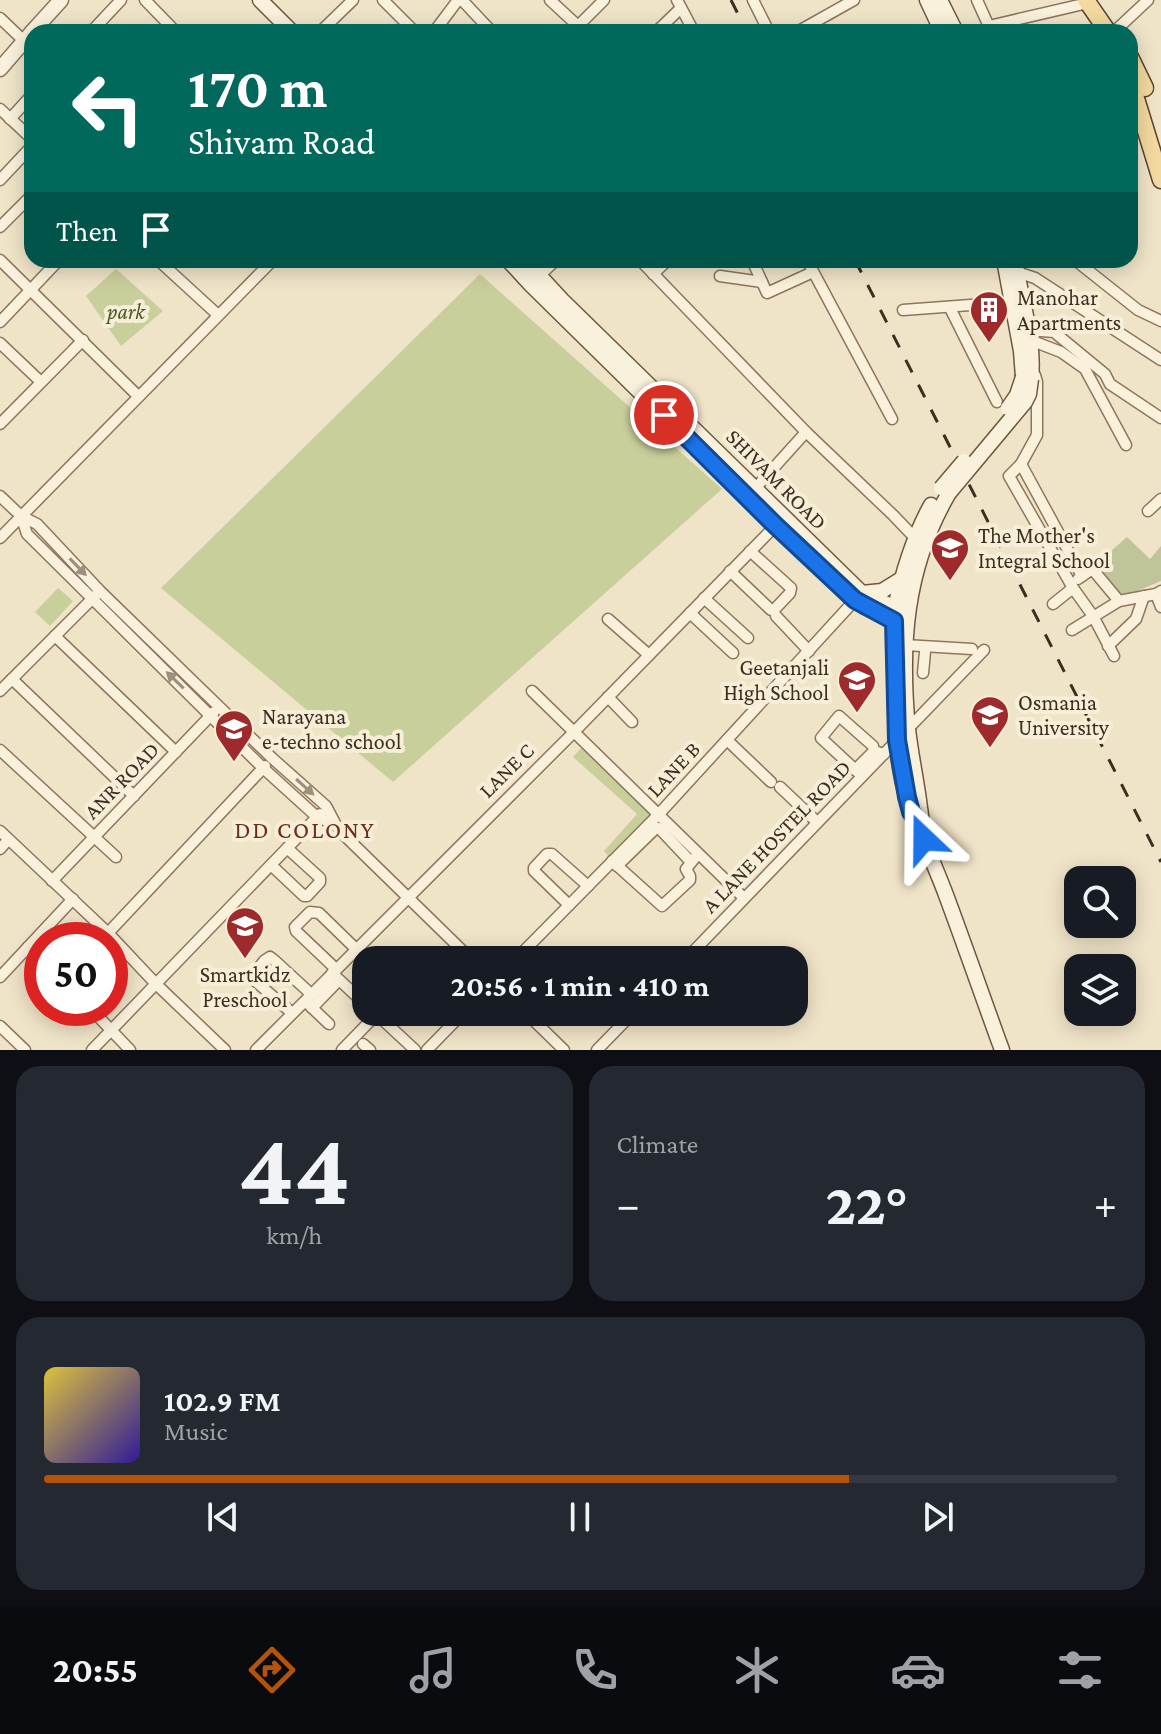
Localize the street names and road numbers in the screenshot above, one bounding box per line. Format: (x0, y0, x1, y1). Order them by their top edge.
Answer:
street label: SHIVAM ROAD (721, 424, 832, 535)
street label: ANR ROAD (79, 737, 164, 824)
street label: LANE B (642, 737, 705, 802)
street label: LANE C (474, 738, 539, 803)
street label: A LANE HOSTEL ROAD (697, 755, 856, 918)

